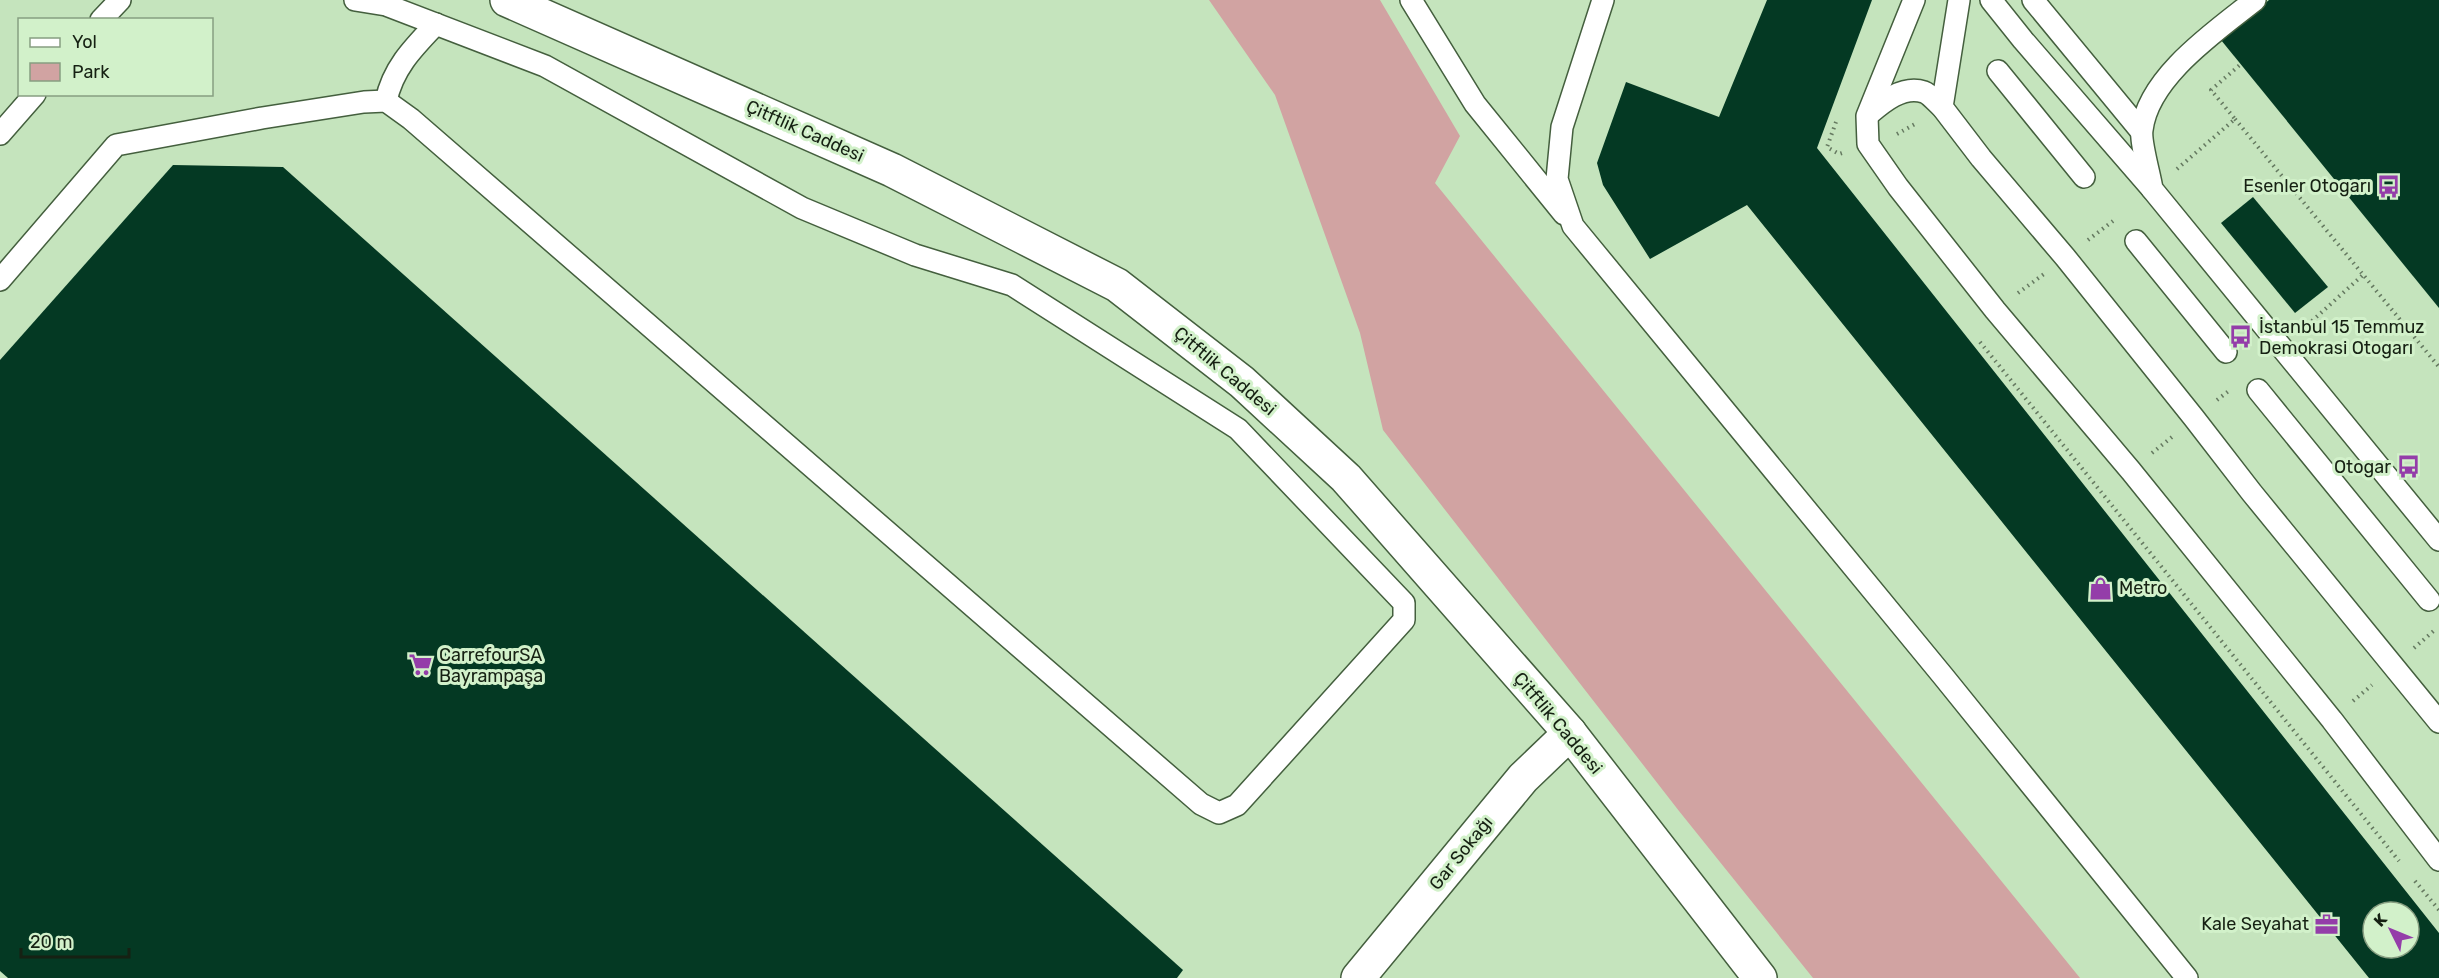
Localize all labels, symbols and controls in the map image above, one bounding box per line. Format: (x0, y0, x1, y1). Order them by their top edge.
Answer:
legend (18, 18, 213, 96)
text: Yol (72, 31, 97, 53)
text: Park (72, 61, 110, 83)
street label: Çitftlik Caddesi (743, 95, 867, 167)
bus stop icon: Esenler Otogarı (2376, 173, 2402, 199)
place label: Esenler Otogarı (2243, 175, 2371, 197)
place label: İstanbul 15 Temmuz Demokrasi Otogarı (2259, 316, 2424, 359)
street label: Çitftlik Caddesi (1169, 322, 1281, 420)
bus stop icon: İstanbul 15 Temmuz Demokrasi Otogarı (2228, 324, 2254, 350)
bus stop icon: Otogar (2396, 454, 2422, 480)
place label: Otogar (2334, 456, 2391, 478)
shop icon: Metro (2088, 575, 2114, 601)
place label: Metro (2119, 577, 2167, 599)
place label: CarrefourSA Bayrampaşa (439, 644, 543, 687)
supermarket icon: CarrefourSA Bayrampaşa (408, 652, 434, 678)
street label: Çitftlik Caddesi (1509, 667, 1607, 779)
street label: Gar Sokağı (1425, 812, 1497, 894)
north arrow (2361, 900, 2421, 960)
text: K (2370, 909, 2391, 930)
office icon: Kale Seyahat (2314, 911, 2340, 937)
place label: Kale Seyahat (2201, 913, 2309, 935)
scale bar (21, 921, 129, 959)
text: 20 m (30, 931, 72, 953)

